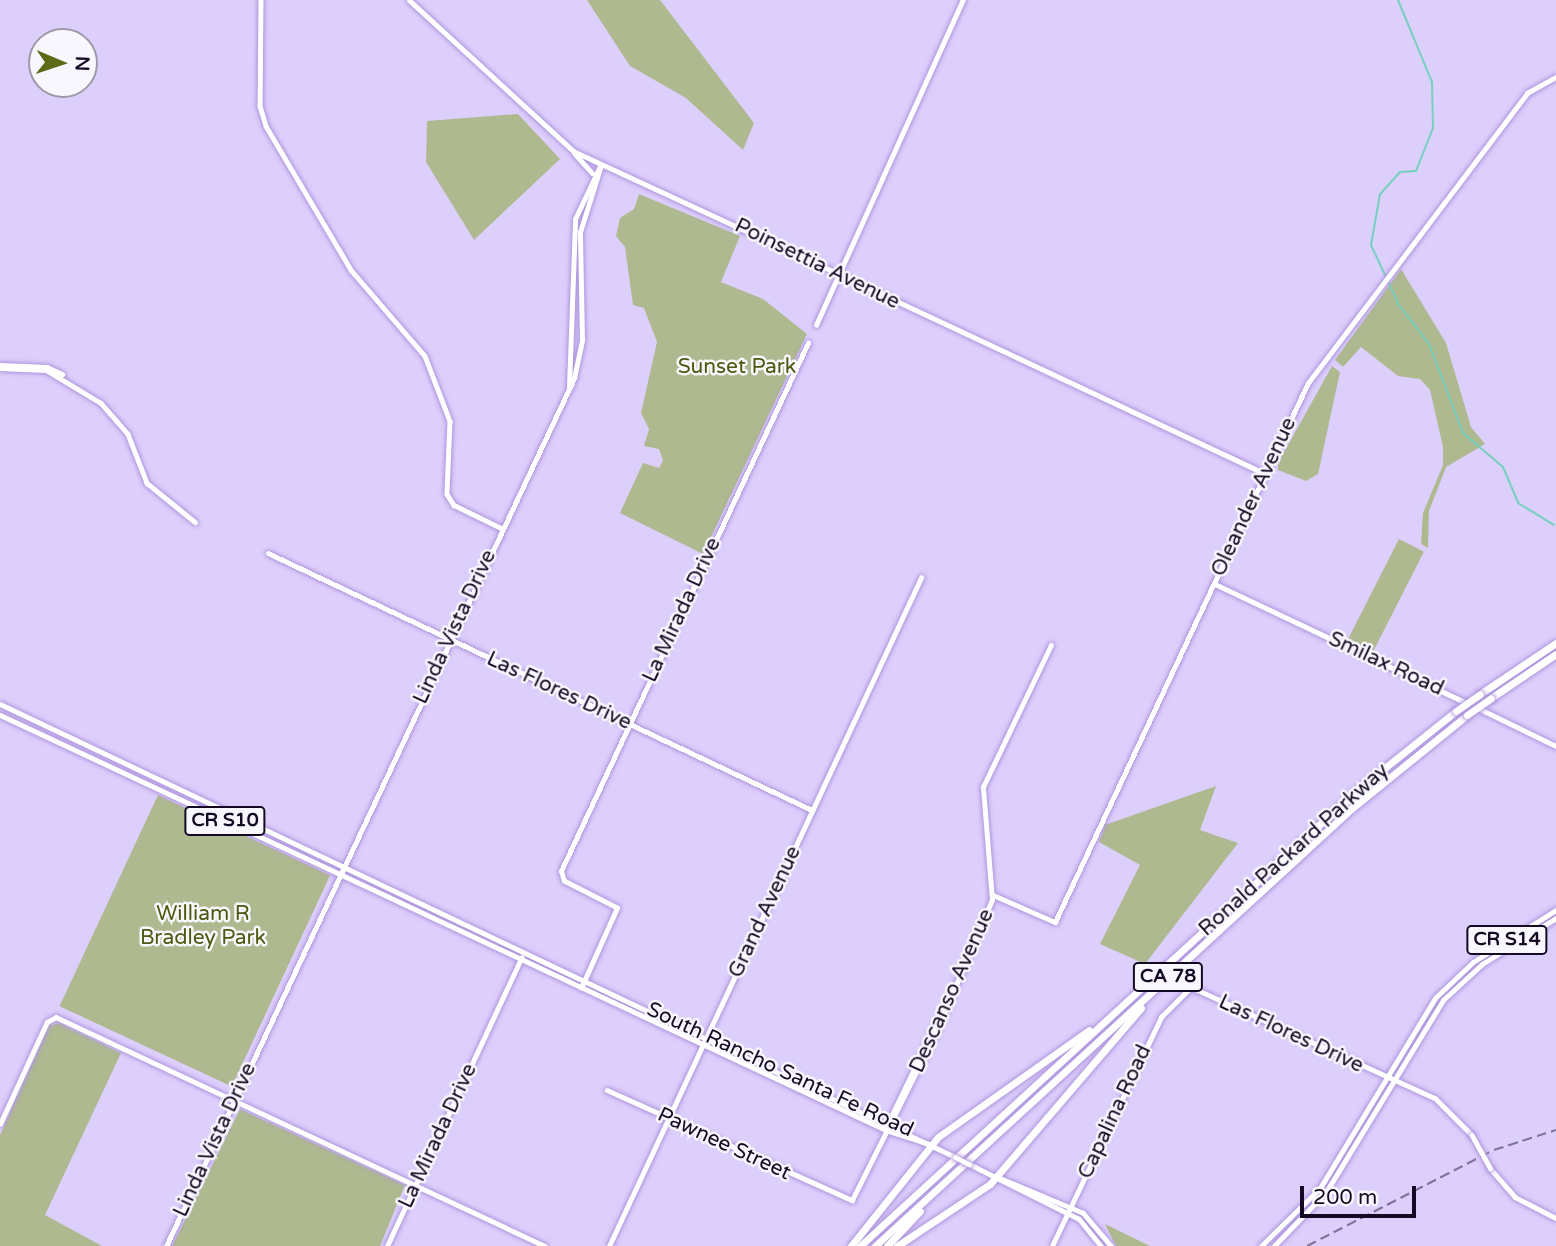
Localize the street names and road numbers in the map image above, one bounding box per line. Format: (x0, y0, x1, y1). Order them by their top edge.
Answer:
street label: Poinsettia Avenue (730, 213, 904, 315)
street label: Oleander Avenue (1206, 414, 1302, 580)
street label: La Mirada Drive (637, 534, 727, 686)
street label: Linda Vista Drive (408, 546, 502, 708)
street label: Smilax Road (1325, 626, 1447, 702)
street label: Las Flores Drive (483, 646, 635, 736)
street label: Ronald Packard Parkway (1194, 758, 1394, 942)
road number: CR S10 (183, 806, 267, 836)
street label: Grand Avenue (723, 842, 807, 982)
street label: Descanso Avenue (905, 905, 999, 1077)
road number: CR S14 (1465, 924, 1549, 956)
road number: CA 78 (1131, 962, 1205, 993)
street label: Las Flores Drive (1215, 989, 1367, 1079)
street label: South Rancho Santa Fe Road (643, 997, 917, 1143)
street label: Capalina Road (1073, 1041, 1157, 1183)
street label: Linda Vista Drive (168, 1059, 262, 1221)
street label: La Mirada Drive (393, 1060, 483, 1212)
street label: Pawnee Street (653, 1102, 795, 1186)

